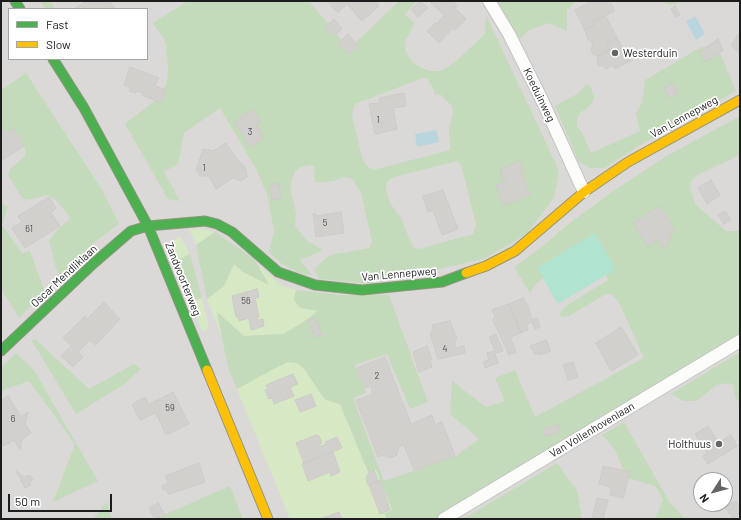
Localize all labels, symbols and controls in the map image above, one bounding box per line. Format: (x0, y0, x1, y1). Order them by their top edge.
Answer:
legend (8, 8, 148, 60)
text: Fast (46, 17, 69, 31)
text: Slow (46, 37, 71, 51)
place label: Westerduin (623, 46, 677, 60)
marker: Westerduin (610, 48, 620, 58)
street label: Koeduinweg (520, 66, 558, 124)
street label: Van Lennepweg (648, 93, 720, 141)
house number: 1 (376, 115, 380, 125)
house number: 3 (248, 127, 252, 137)
house number: 1 (202, 163, 206, 173)
house number: 5 (323, 218, 327, 228)
house number: 61 (25, 224, 33, 234)
street label: Zandvoorterweg (162, 240, 204, 318)
street label: Oscar Mendliklaan (28, 242, 100, 310)
street label: Van Lennepweg (361, 264, 437, 284)
house number: 56 (241, 296, 251, 306)
house number: 4 (443, 344, 447, 354)
house number: 2 (375, 371, 379, 381)
street label: Van Vollenhovenlaan (547, 399, 637, 461)
house number: 59 (165, 403, 175, 413)
house number: 6 (11, 414, 15, 424)
place label: Holthuus (668, 437, 711, 451)
marker: Holthuus (714, 439, 724, 449)
north arrow (693, 472, 733, 512)
scale bar (10, 486, 114, 512)
text: N (696, 492, 711, 506)
text: 50 m (15, 494, 40, 508)

